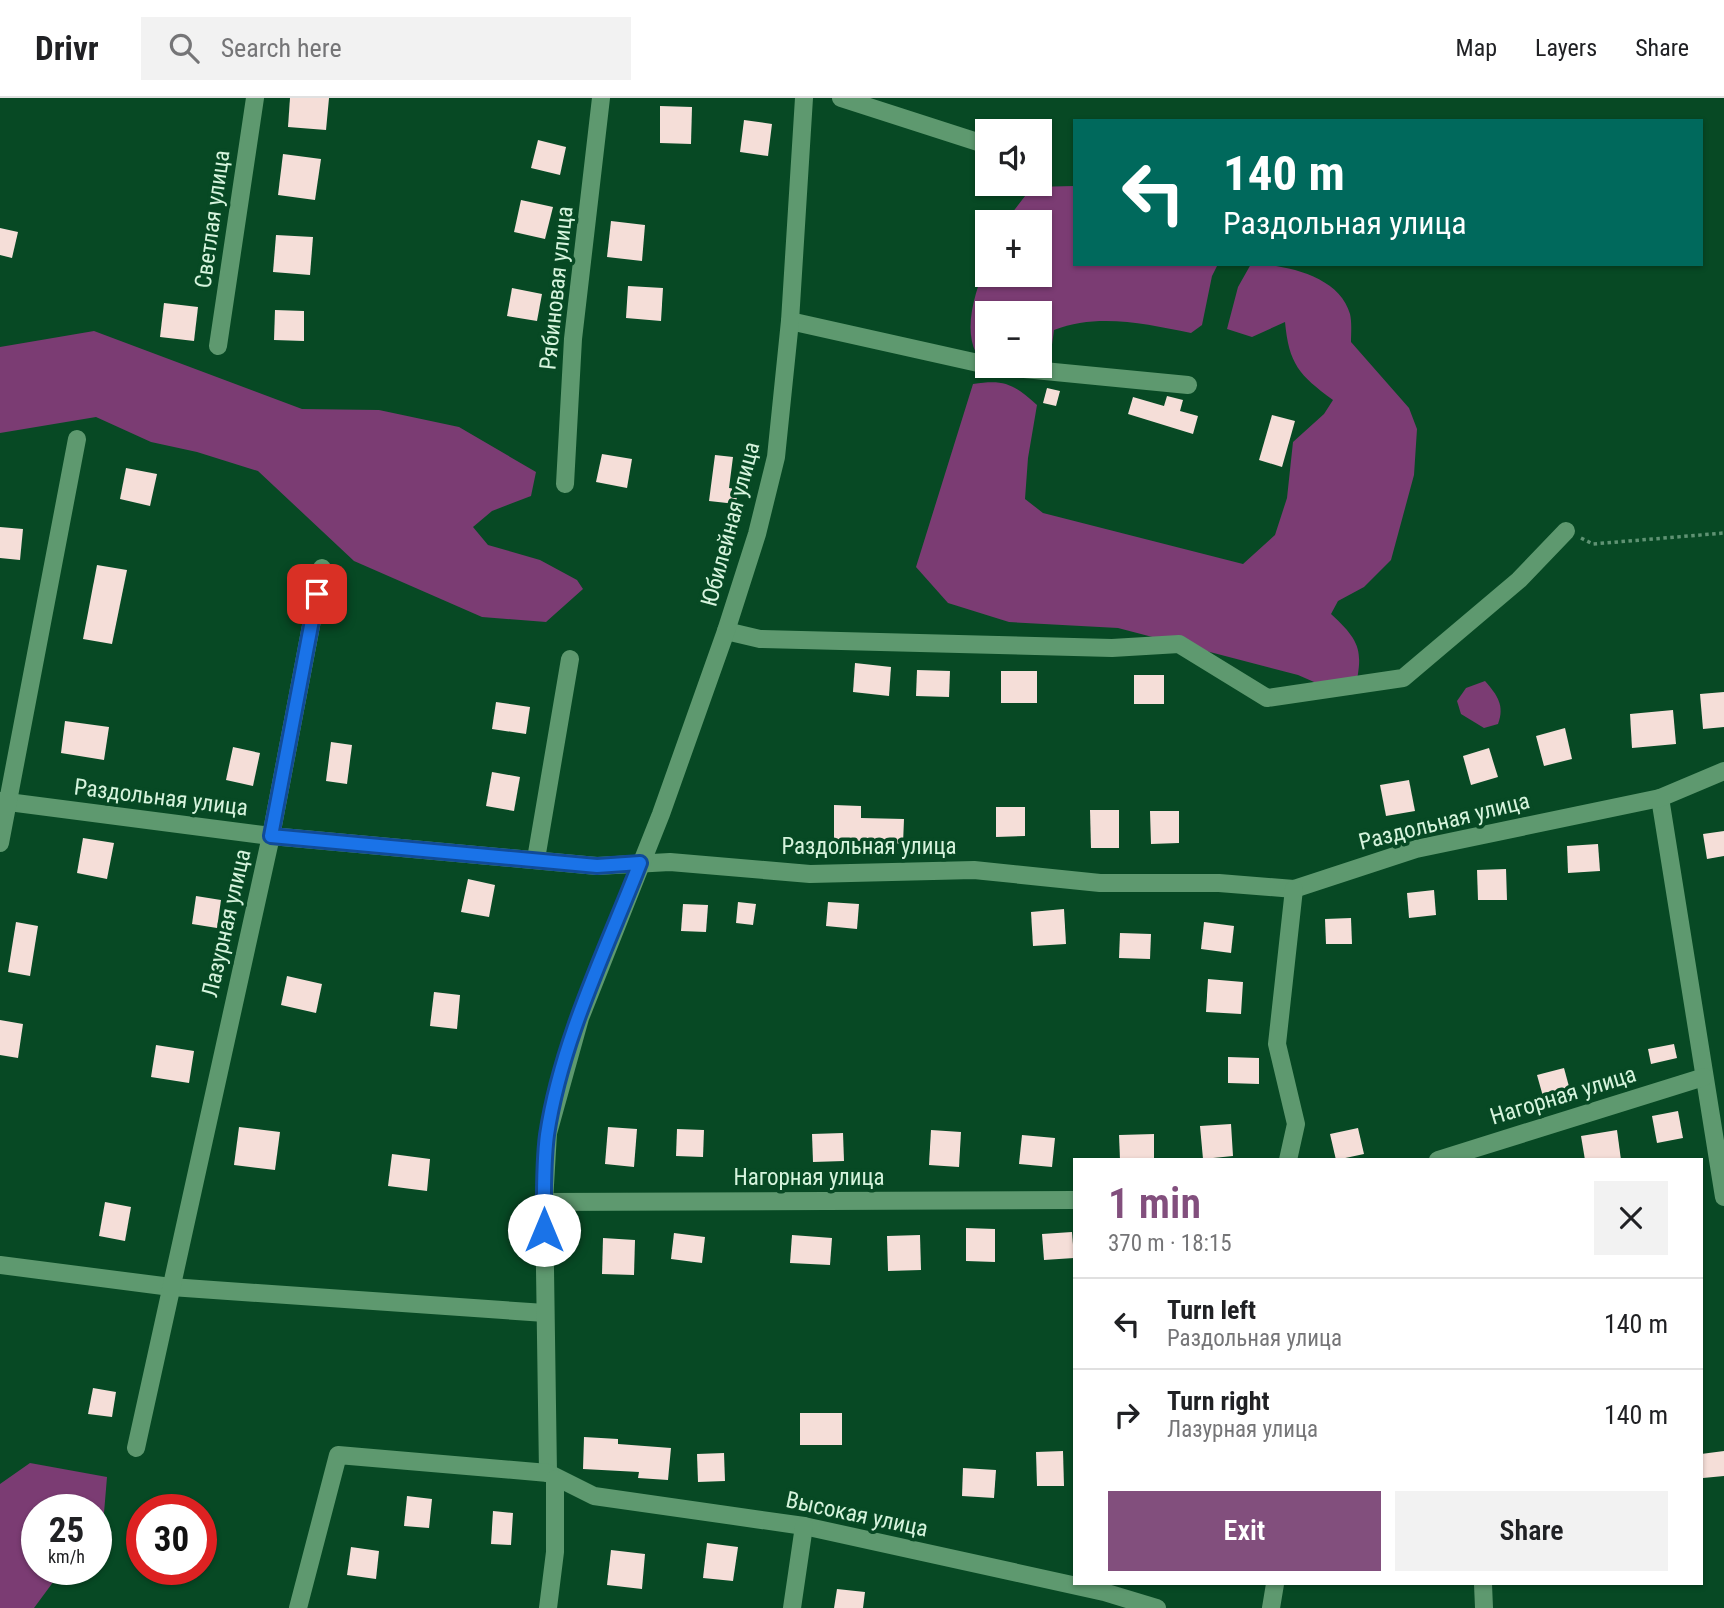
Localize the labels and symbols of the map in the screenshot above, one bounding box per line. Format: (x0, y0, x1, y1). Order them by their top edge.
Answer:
street label: Светлая улица (189, 148, 236, 290)
street label: Рябиновая улица (534, 205, 579, 371)
street label: Юбилейная улица (696, 439, 765, 609)
pin (287, 564, 347, 624)
street label: Раздольная улица (72, 773, 249, 822)
street label: Раздольная улица (1356, 787, 1532, 856)
street label: Раздольная улица (781, 833, 957, 860)
street label: Лазурная улица (196, 846, 257, 1000)
street label: Нагорная улица (1487, 1060, 1639, 1130)
street label: Нагорная улица (733, 1164, 885, 1191)
position arrow (507, 1193, 581, 1267)
street label: Высокая улица (783, 1486, 930, 1543)
speed limit sign: 30 (126, 1494, 217, 1585)

